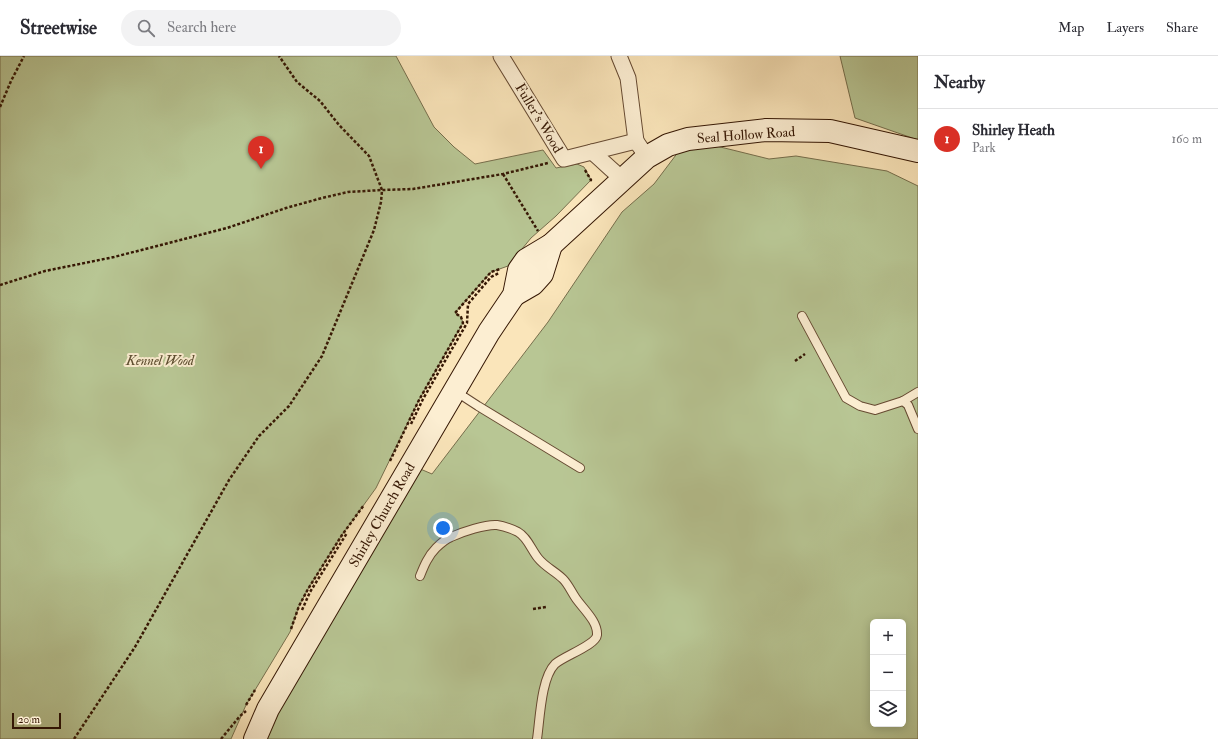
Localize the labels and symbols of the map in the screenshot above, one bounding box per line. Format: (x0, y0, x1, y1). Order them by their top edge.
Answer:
street label: Fuller's Wood (512, 80, 567, 156)
street label: Seal Hollow Road (696, 123, 796, 147)
pin: 1 (248, 136, 274, 169)
park label: Kennel Wood (125, 352, 195, 369)
street label: Shirley Church Road (345, 460, 420, 571)
your location (433, 518, 453, 538)
scale bar (12, 711, 61, 730)

